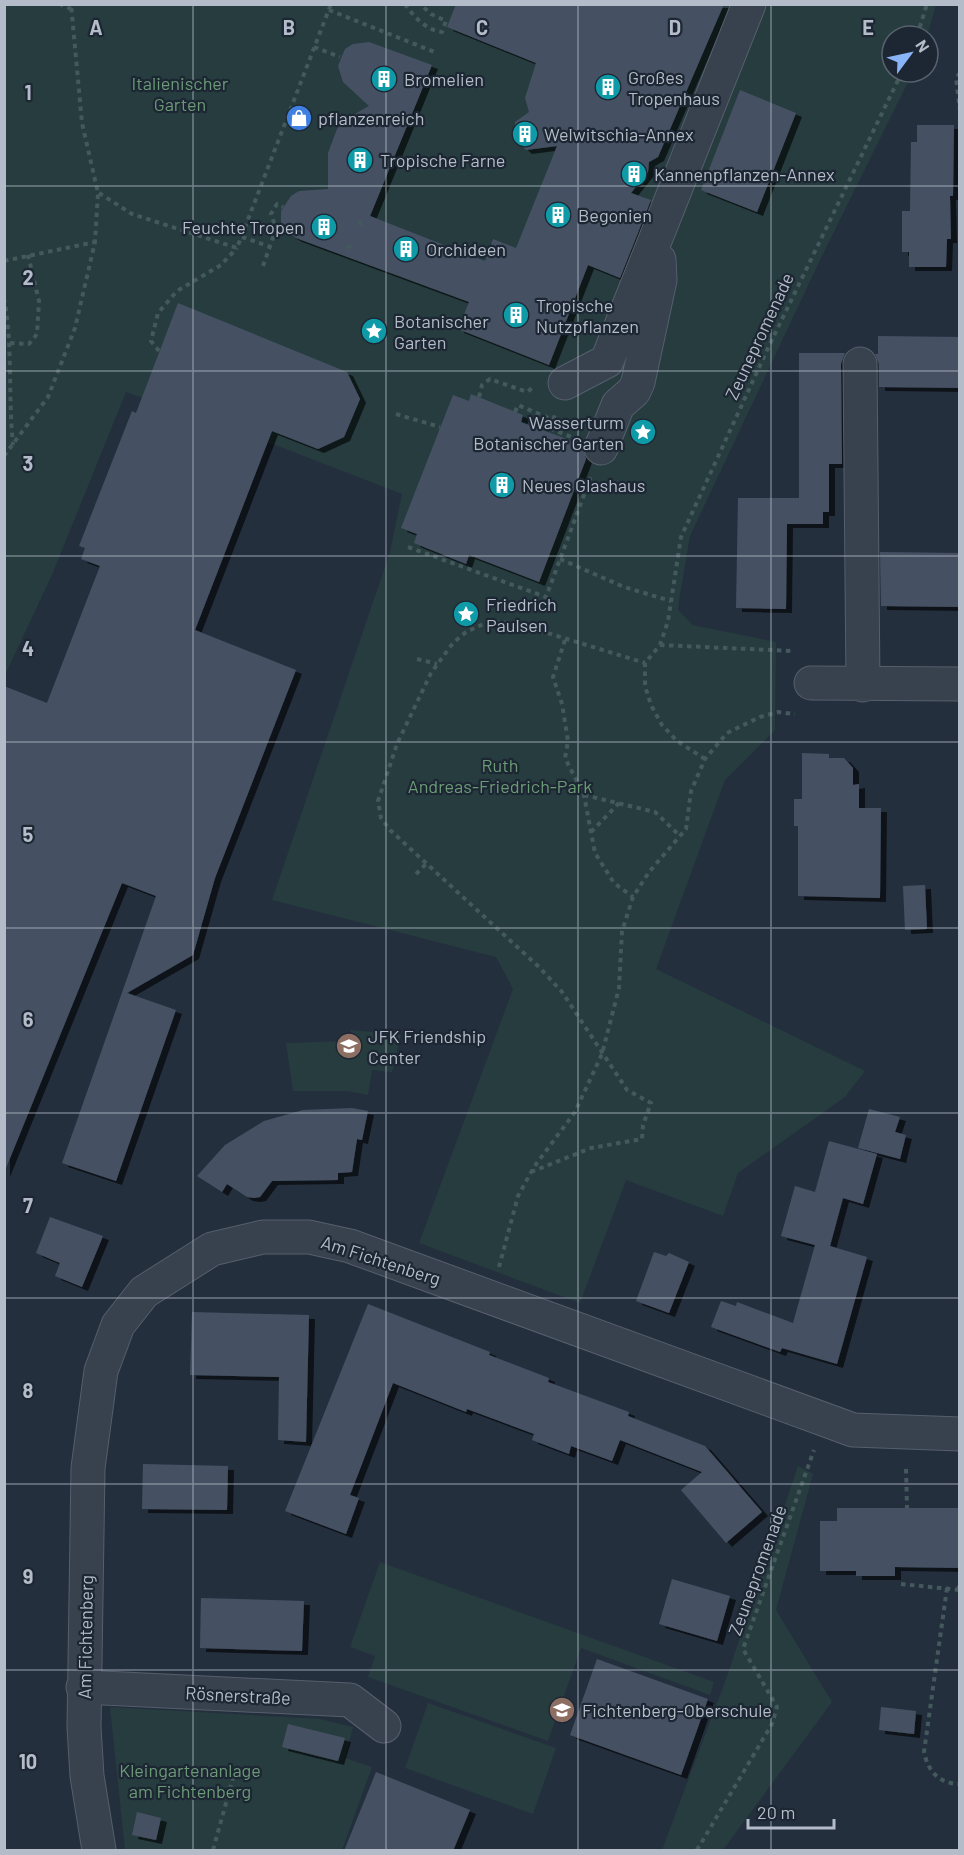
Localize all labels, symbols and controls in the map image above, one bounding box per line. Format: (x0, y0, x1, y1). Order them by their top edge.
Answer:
text: A (89, 15, 103, 39)
text: B (283, 15, 295, 39)
text: C (476, 15, 488, 39)
text: D (669, 15, 681, 39)
text: E (862, 15, 874, 39)
north arrow (880, 24, 940, 84)
text: N (912, 36, 934, 55)
building icon: Bromelien (369, 64, 399, 94)
place label: Großes Tropenhaus (628, 66, 720, 109)
place label: Bromelien (404, 68, 484, 90)
park label: Italienischer Garten (132, 72, 229, 115)
building icon: Großes Tropenhaus (593, 72, 623, 102)
text: 1 (24, 80, 32, 104)
shop icon: pflanzenreich (284, 103, 314, 133)
place label: pflanzenreich (318, 107, 424, 129)
building icon: Welwitschia-Annex (510, 119, 540, 149)
place label: Welwitschia-Annex (544, 123, 694, 145)
building icon: Tropische Farne (345, 145, 375, 175)
place label: Tropische Farne (380, 149, 505, 171)
building icon: Kannenpflanzen-Annex (619, 159, 649, 189)
place label: Kannenpflanzen-Annex (654, 163, 835, 185)
building icon: Begonien (543, 200, 573, 230)
place label: Begonien (578, 204, 652, 226)
building icon: Feuchte Tropen (309, 212, 339, 242)
place label: Feuchte Tropen (182, 216, 304, 238)
building icon: Orchideen (391, 234, 421, 264)
place label: Orchideen (426, 238, 506, 260)
text: 2 (22, 265, 34, 289)
street label: Zeunepromenade (720, 269, 798, 403)
place label: Tropische Nutzpflanzen (536, 294, 639, 337)
building icon: Tropische Nutzpflanzen (501, 300, 531, 330)
place label: Botanischer Garten (394, 310, 489, 353)
place icon: Botanischer Garten (359, 316, 389, 346)
place label: Wasserturm Botanischer Garten (473, 411, 624, 454)
place icon: Wasserturm Botanischer Garten (628, 417, 658, 447)
text: 3 (23, 451, 33, 475)
building icon: Neues Glashaus (487, 470, 517, 500)
place label: Neues Glashaus (522, 474, 645, 496)
place label: Friedrich Paulsen (486, 593, 557, 636)
place icon: Friedrich Paulsen (451, 599, 481, 629)
text: 4 (22, 636, 34, 660)
park label: Ruth Andreas-Friedrich-Park (408, 754, 592, 797)
text: 5 (23, 822, 34, 846)
text: 6 (23, 1007, 34, 1031)
place label: JFK Friendship Center (368, 1025, 486, 1068)
school or university icon: JFK Friendship Center (334, 1031, 364, 1061)
text: 7 (23, 1193, 33, 1217)
street label: Am Fichtenberg (319, 1230, 443, 1290)
text: 8 (23, 1378, 34, 1402)
street label: Zeunepromenade (723, 1502, 791, 1638)
text: 9 (23, 1564, 33, 1588)
street label: Am Fichtenberg (73, 1575, 97, 1699)
street label: Rösnerstraße (185, 1681, 291, 1709)
school or university icon: Fichtenberg-Oberschule (547, 1695, 577, 1725)
place label: Fichtenberg-Oberschule (582, 1699, 772, 1721)
text: 10 (19, 1749, 37, 1773)
park label: Kleingartenanlage am Fichtenberg (119, 1759, 261, 1802)
scale bar (748, 1792, 834, 1830)
text: 20 m (757, 1801, 795, 1823)

